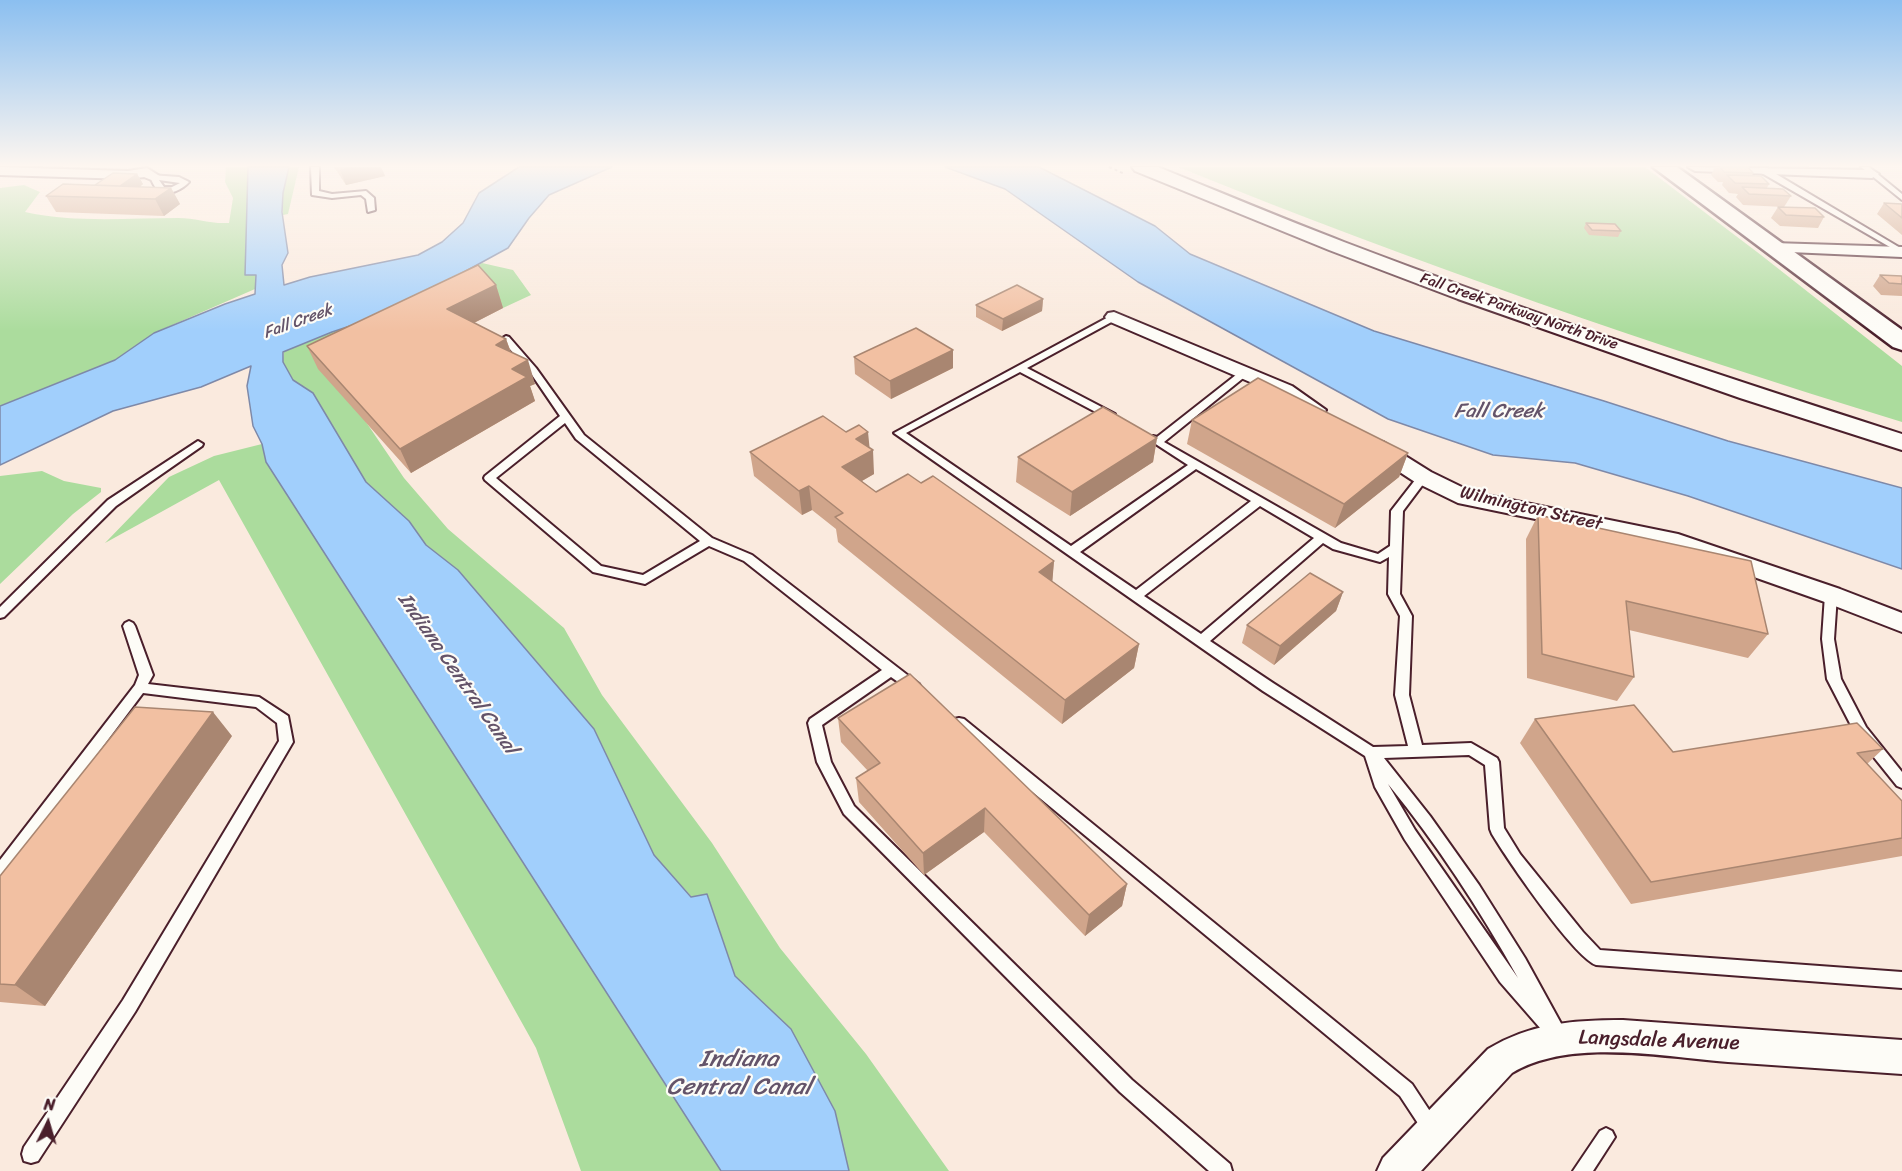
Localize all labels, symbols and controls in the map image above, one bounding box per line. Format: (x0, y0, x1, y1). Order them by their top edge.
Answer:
street label: Fall Creek Parkway North Drive (1418, 270, 1620, 354)
water label: Fall Creek (261, 301, 335, 343)
water label: Fall Creek (1454, 400, 1544, 424)
street label: Wilmington Street (1458, 482, 1604, 536)
water label: Indiana Central Canal (392, 589, 522, 759)
street label: Langsdale Avenue (1578, 1026, 1740, 1056)
water label: Indiana Central Canal (667, 1046, 811, 1102)
text: N (43, 1090, 56, 1119)
north arrow (18, 1093, 78, 1153)

